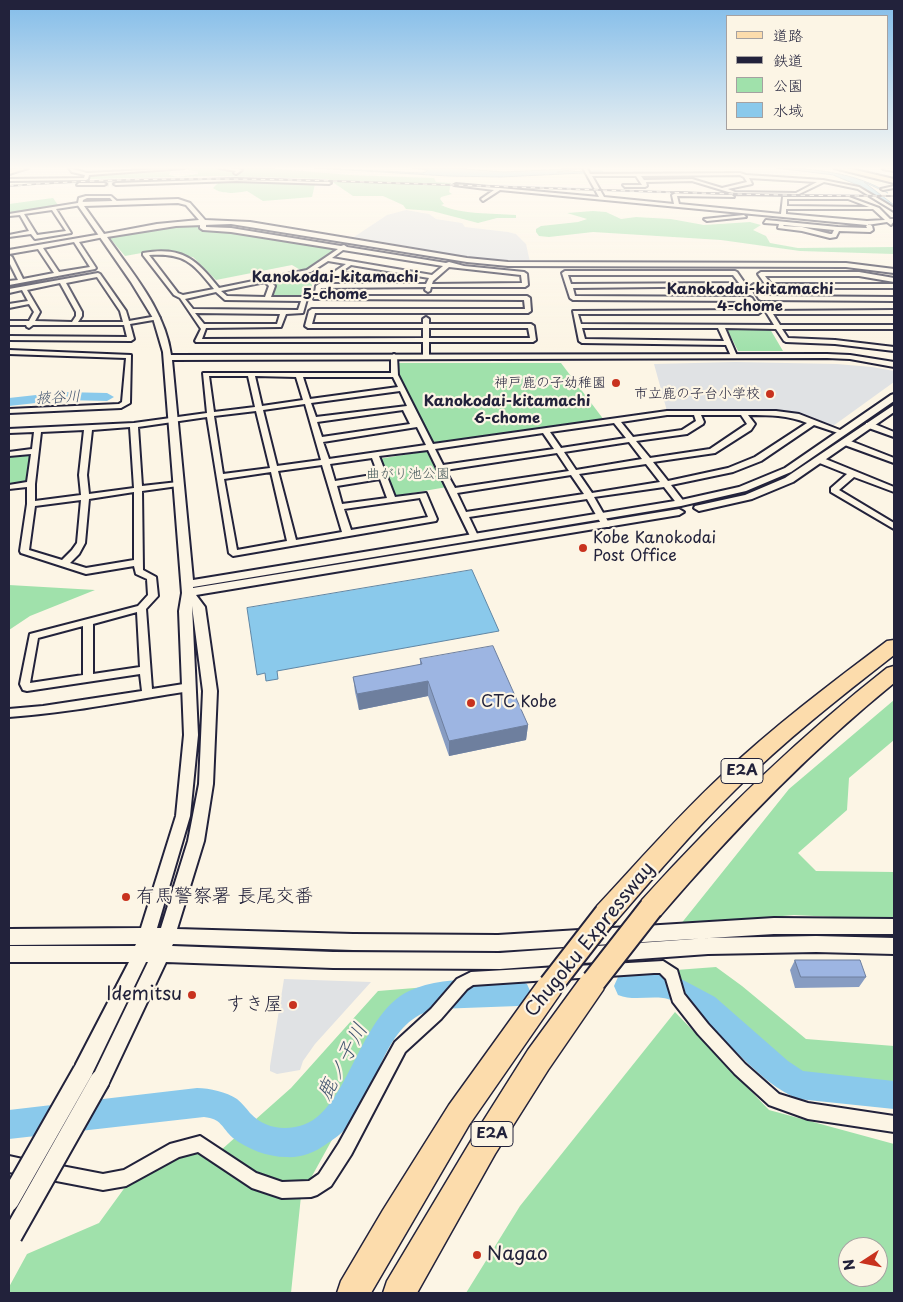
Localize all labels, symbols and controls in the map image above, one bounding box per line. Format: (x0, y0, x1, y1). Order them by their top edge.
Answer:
legend (726, 15, 888, 130)
text: 道路 (773, 23, 803, 46)
text: 鉄道 (773, 48, 803, 71)
text: 公園 (773, 73, 803, 96)
text: 水域 (773, 98, 803, 121)
district label: Kanokodai-kitamachi 5-chome (252, 269, 418, 304)
district label: Kanokodai-kitamachi 4-chome (667, 281, 833, 316)
place label: 神戸鹿の子幼稚園 (494, 375, 606, 391)
marker: 神戸鹿の子幼稚園 (610, 377, 622, 389)
place label: 市立鹿の子台小学校 (634, 386, 760, 402)
water label: 掖谷川 (35, 388, 81, 408)
marker: 市立鹿の子台小学校 (764, 388, 776, 400)
district label: Kanokodai-kitamachi 6-chome (424, 393, 590, 428)
park label: 曲がり池公園 (366, 466, 450, 482)
place label: Kobe Kanokodai Post Office (593, 529, 716, 567)
marker: Kobe Kanokodai Post Office (577, 542, 589, 554)
place label: CTC Kobe (481, 693, 557, 713)
marker: CTC Kobe (465, 697, 477, 709)
road number: E2A (721, 758, 763, 784)
street label: Chugoku Expressway (521, 858, 659, 1022)
place label: 有馬警察署 長尾交番 (136, 886, 313, 908)
marker: 有馬警察署 長尾交番 (120, 891, 132, 903)
place label: Idemitsu (106, 984, 182, 1006)
marker: Idemitsu (186, 989, 198, 1001)
place label: すき屋 (226, 994, 283, 1016)
marker: すき屋 (287, 999, 299, 1011)
water label: 鹿ノ子川 (312, 1019, 374, 1105)
road number: E2A (471, 1122, 513, 1146)
north arrow (838, 1237, 888, 1287)
place label: Nagao (487, 1244, 548, 1266)
marker: Nagao (471, 1249, 483, 1261)
text: N (837, 1257, 860, 1272)

